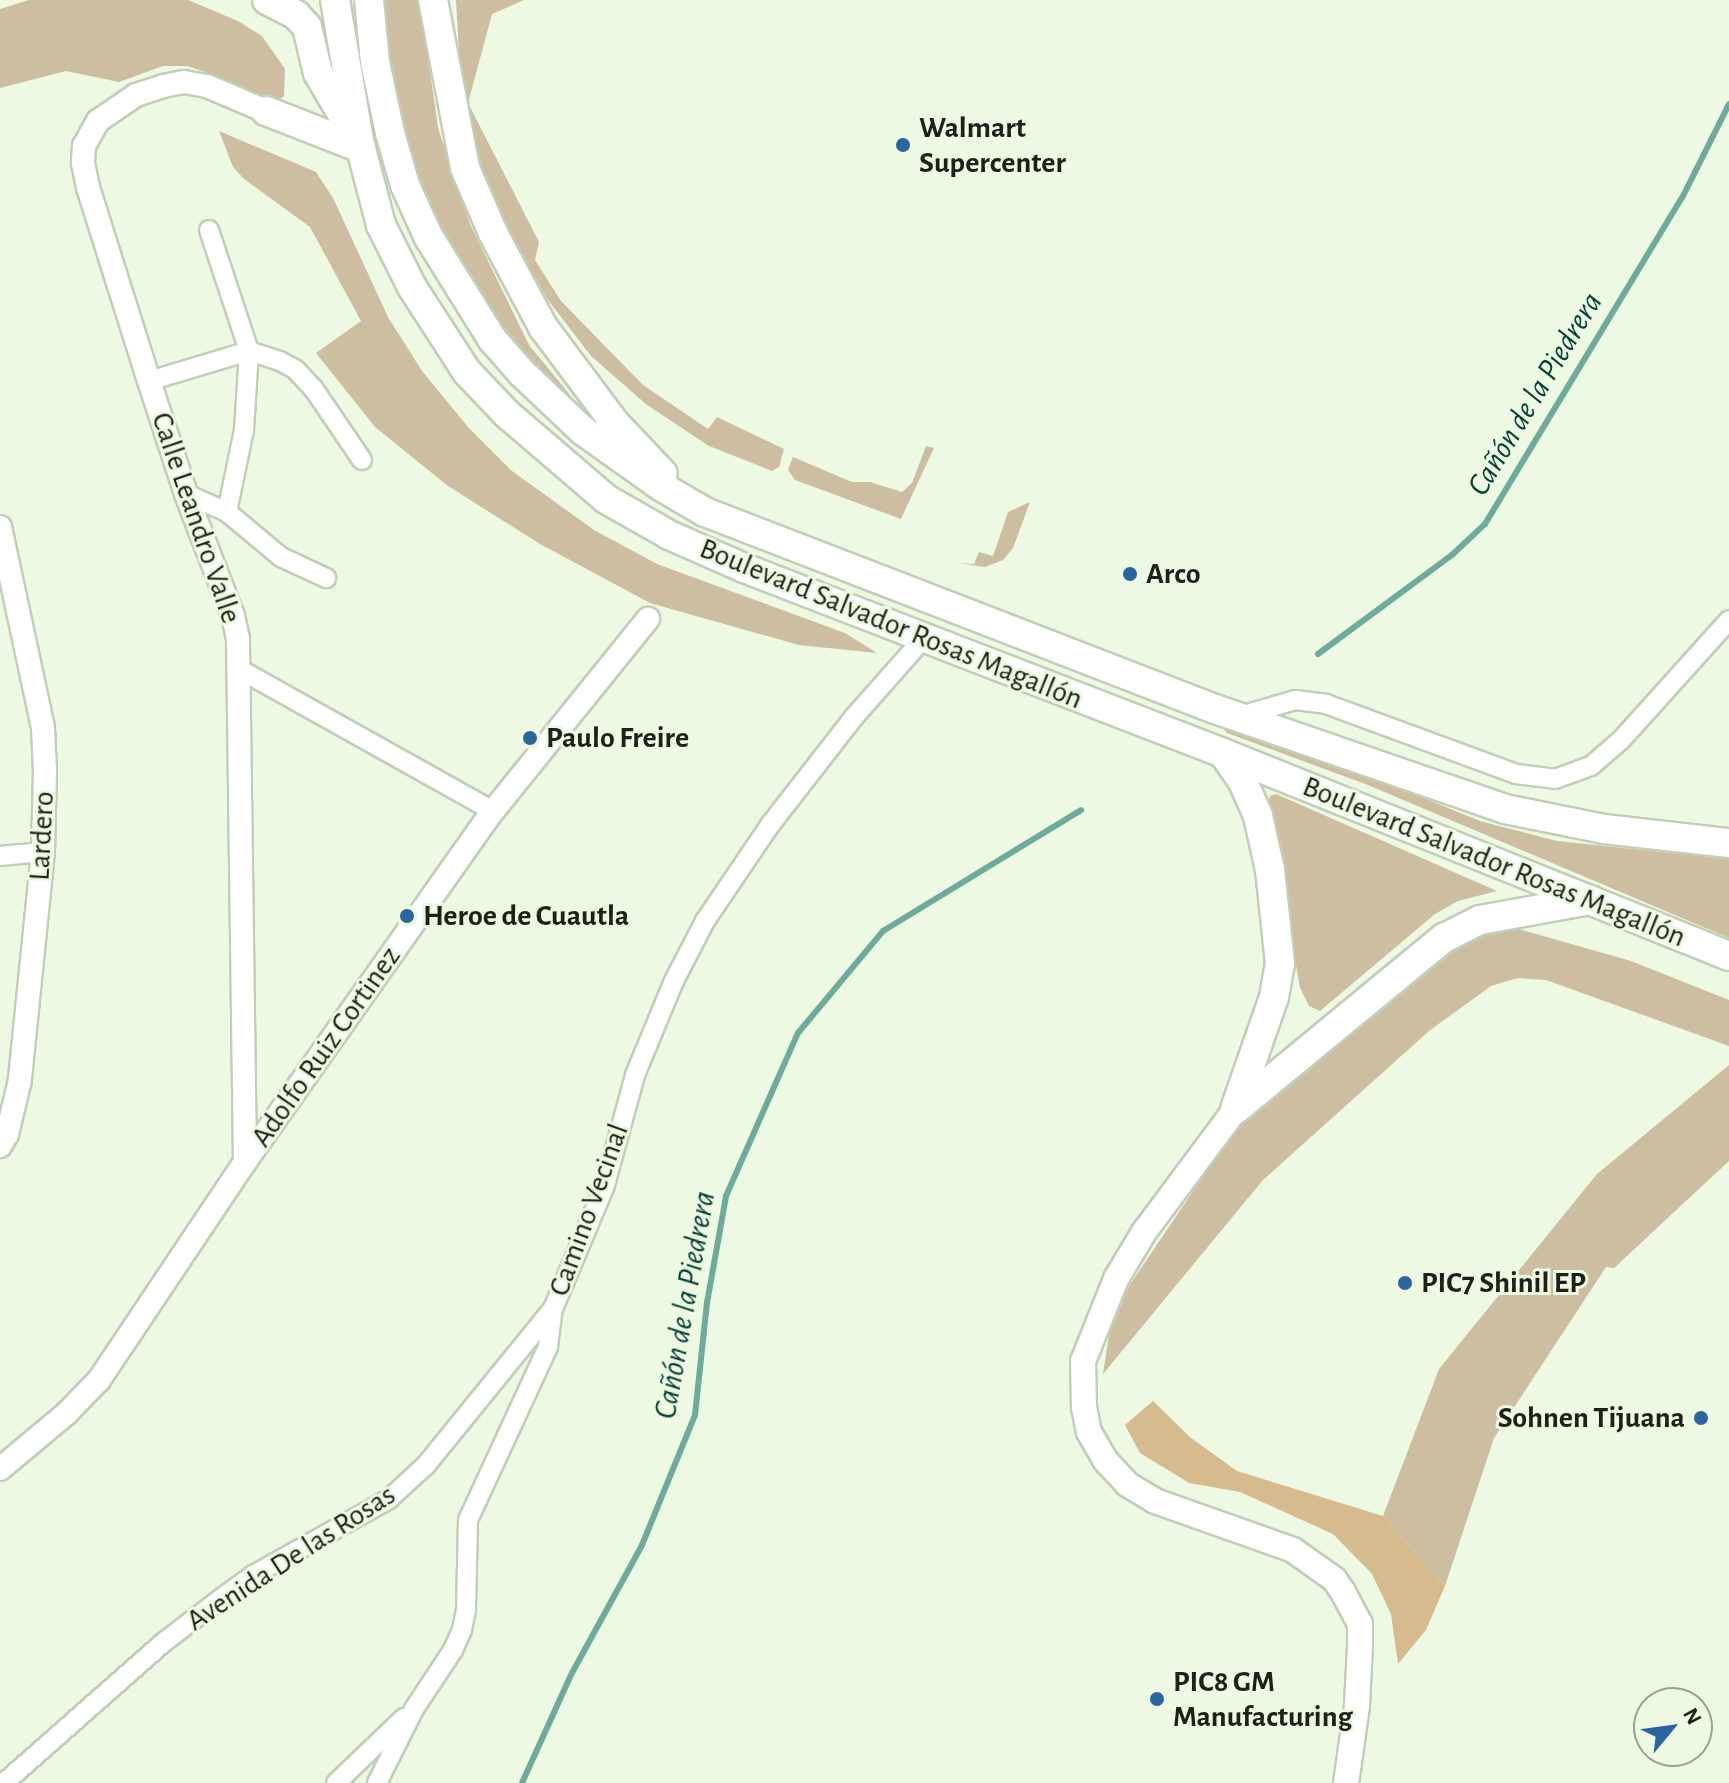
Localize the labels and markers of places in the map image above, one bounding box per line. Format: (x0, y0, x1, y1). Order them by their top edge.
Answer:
place label: Walmart Supercenter (919, 110, 1066, 180)
marker: Walmart Supercenter (894, 136, 912, 154)
place label: Arco (1146, 556, 1201, 592)
marker: Arco (1121, 565, 1139, 583)
place label: Paulo Freire (546, 720, 689, 756)
marker: Paulo Freire (521, 729, 539, 747)
place label: Heroe de Cuautla (423, 898, 629, 934)
marker: Heroe de Cuautla (398, 907, 416, 925)
place label: PIC7 Shinil EP (1421, 1265, 1586, 1301)
marker: PIC7 Shinil EP (1396, 1274, 1414, 1292)
place label: Sohnen Tijuana (1498, 1400, 1685, 1436)
marker: Sohnen Tijuana (1692, 1409, 1710, 1427)
place label: PIC8 GM Manufacturing (1173, 1664, 1353, 1734)
marker: PIC8 GM Manufacturing (1148, 1690, 1166, 1708)

